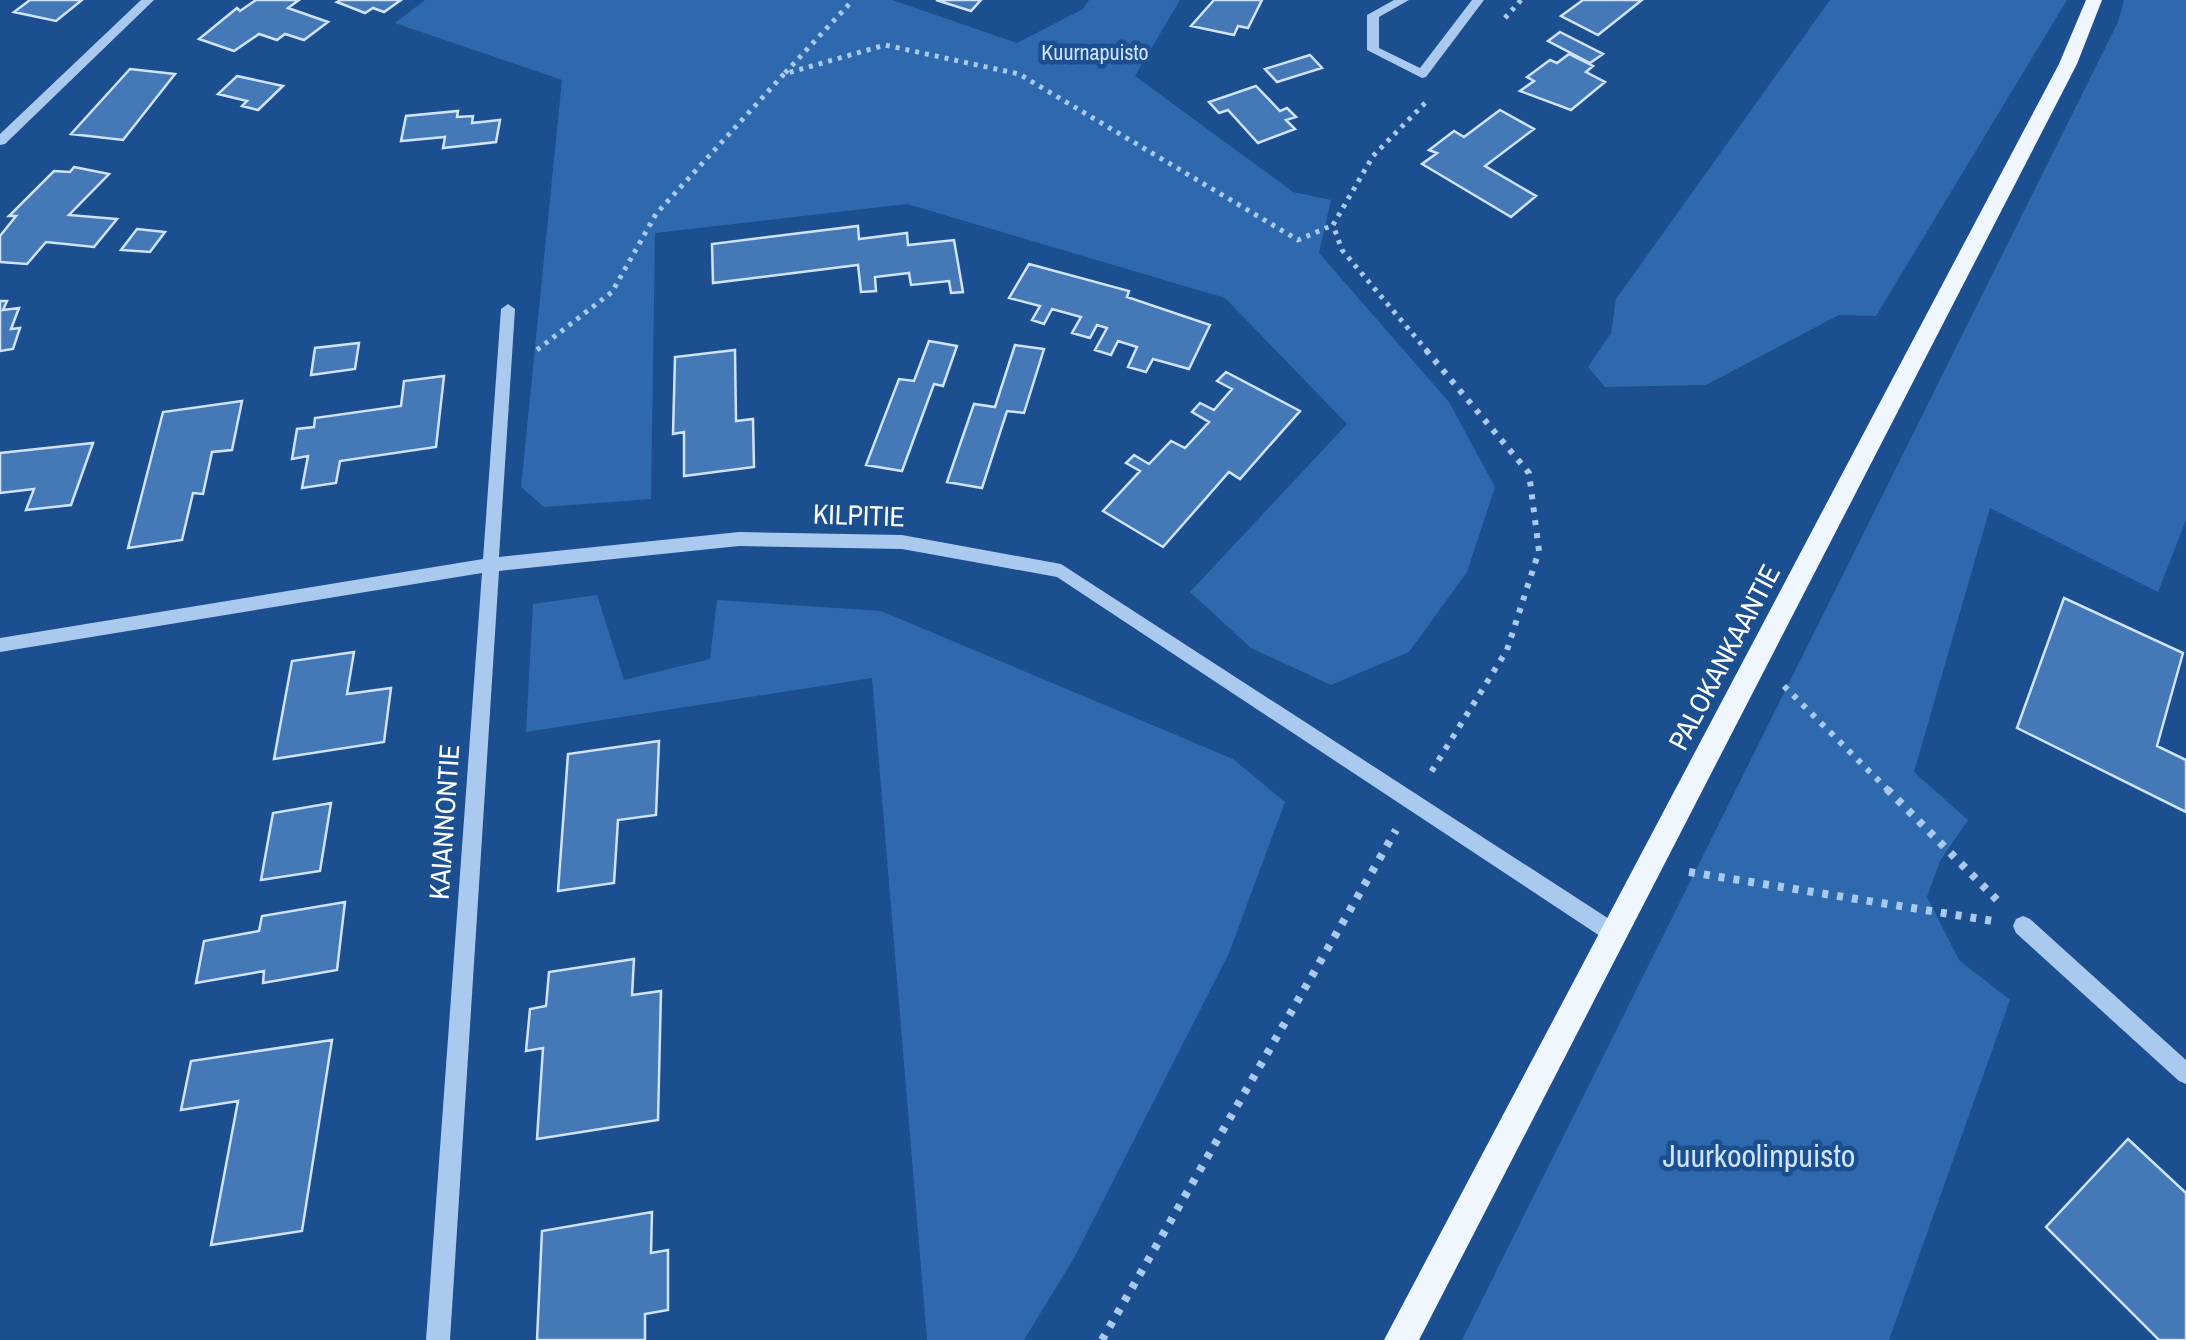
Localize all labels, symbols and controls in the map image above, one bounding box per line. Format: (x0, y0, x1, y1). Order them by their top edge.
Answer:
park label: Kuurnapuisto (1041, 37, 1149, 67)
street label: KILPITIE (812, 494, 906, 536)
street label: PALOKANKAANTIE (1659, 558, 1789, 756)
street label: KAIANNONTIE (420, 743, 468, 901)
park label: Juurkoolinpuisto (1663, 1134, 1855, 1177)

